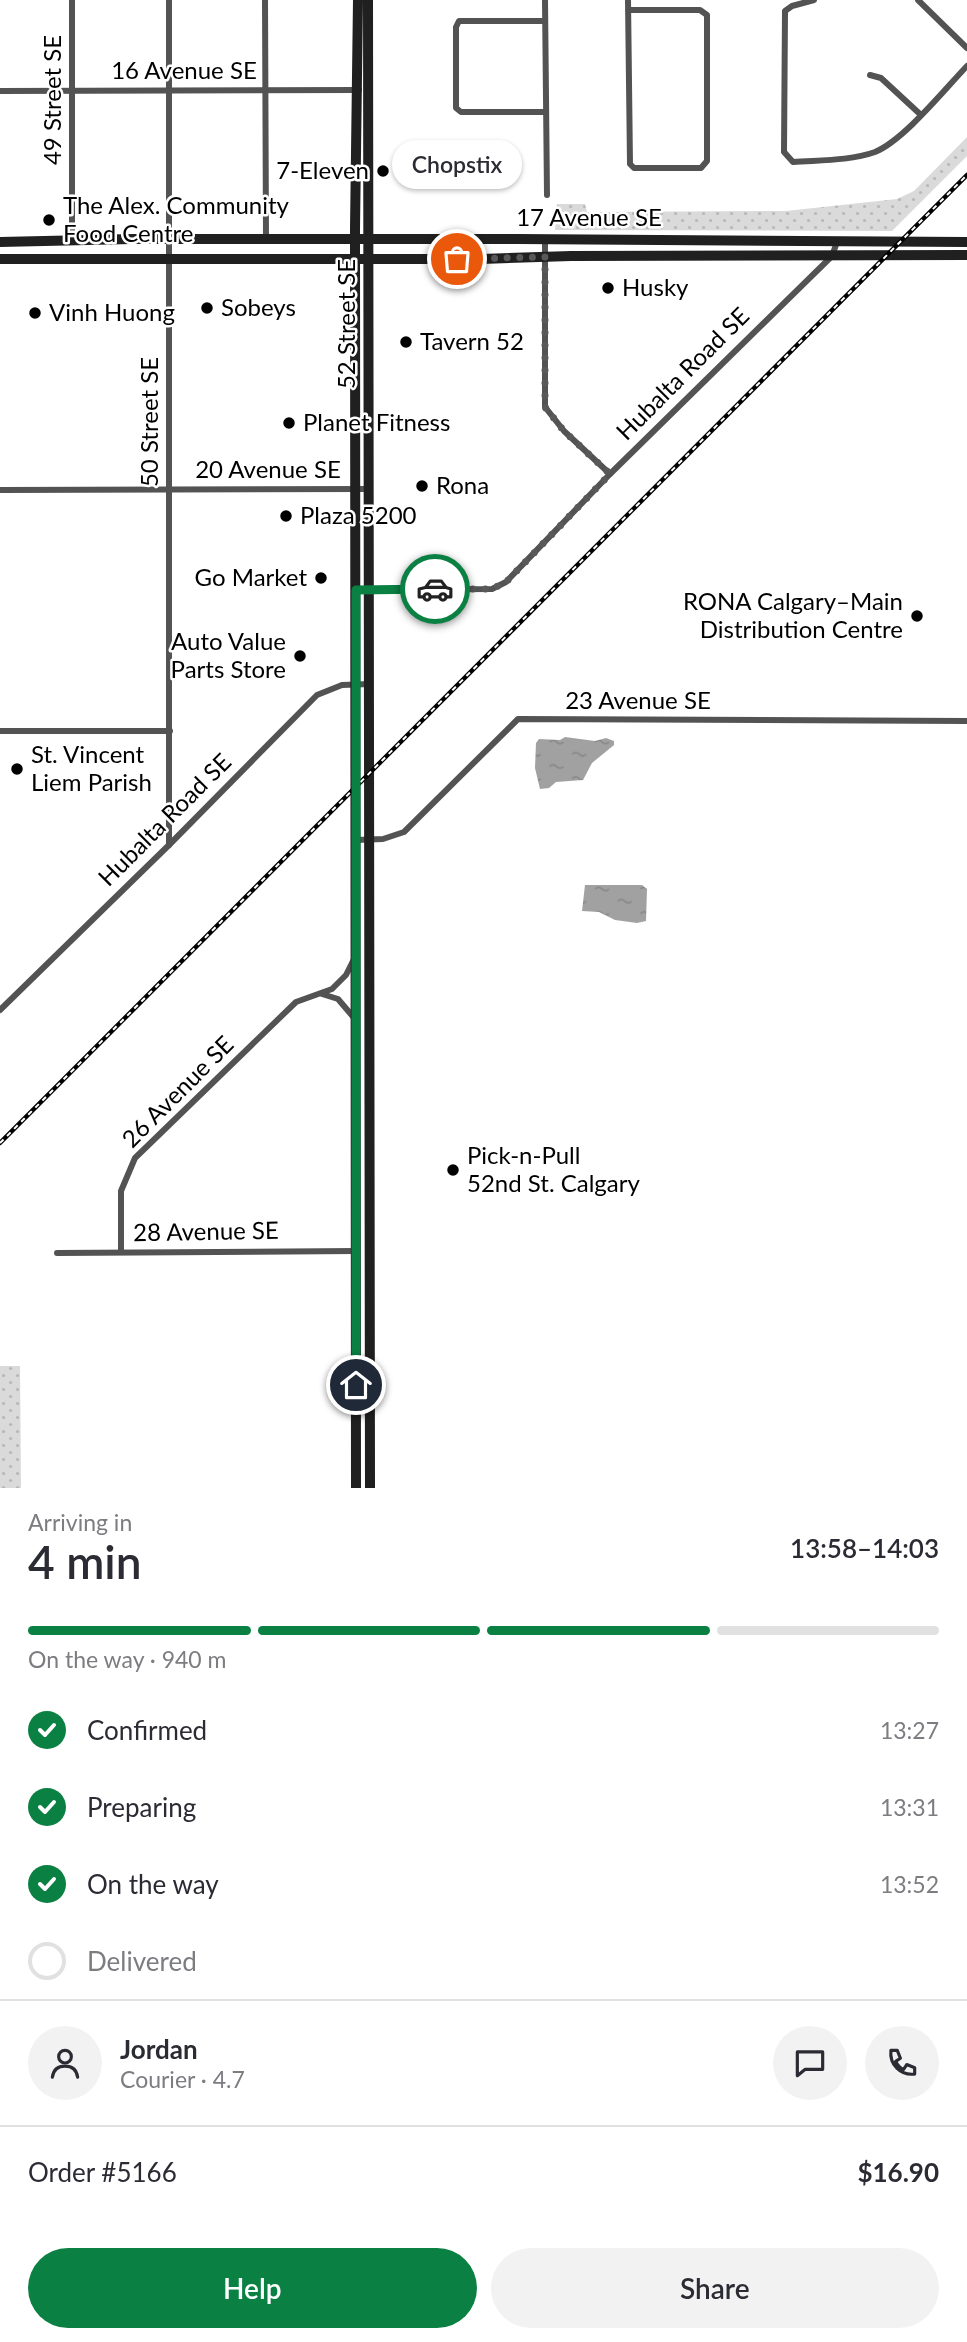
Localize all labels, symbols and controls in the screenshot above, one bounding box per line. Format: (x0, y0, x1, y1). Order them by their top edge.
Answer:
street label: 49 Street SE (37, 35, 66, 165)
street label: 16 Avenue SE (111, 55, 257, 84)
callout: Chopstix (392, 140, 522, 189)
text: Chopstix (412, 150, 502, 178)
place label: 7-Eleven (276, 155, 369, 184)
marker: 7-Eleven (375, 163, 391, 179)
place label: The Alex. Community Food Centre (63, 190, 290, 247)
street label: 17 Avenue SE (516, 202, 662, 231)
marker: The Alex. Community Food Centre (41, 212, 57, 228)
pin (427, 229, 487, 289)
icon: bag (438, 240, 476, 278)
street label: 52 Street SE (331, 259, 360, 389)
place label: Husky (622, 272, 689, 301)
marker: Husky (600, 280, 616, 296)
place label: Sobeys (221, 292, 296, 321)
place label: Vinh Huong (49, 297, 175, 326)
marker: Sobeys (199, 300, 215, 316)
street label: Hubalta Road SE (610, 301, 754, 445)
marker: Vinh Huong (27, 305, 43, 321)
place label: Tavern 52 (420, 326, 524, 355)
marker: Tavern 52 (398, 334, 414, 350)
street label: 50 Street SE (134, 357, 163, 487)
place label: Planet Fitness (303, 407, 450, 436)
marker: Planet Fitness (281, 415, 297, 431)
street label: 20 Avenue SE (195, 454, 341, 483)
place label: Rona (436, 470, 489, 499)
marker: Rona (414, 478, 430, 494)
place label: Plaza 5200 (300, 500, 417, 529)
marker: Plaza 5200 (278, 508, 294, 524)
courier (400, 554, 470, 624)
place label: Go Market (195, 562, 307, 591)
marker: Go Market (313, 570, 329, 586)
icon: car (416, 570, 454, 608)
place label: RONA Calgary–Main Distribution Centre (683, 586, 903, 643)
marker: RONA Calgary–Main Distribution Centre (909, 608, 925, 624)
place label: Auto Value Parts Store (171, 626, 286, 683)
marker: Auto Value Parts Store (292, 648, 308, 664)
street label: 23 Avenue SE (565, 685, 711, 714)
place label: St. Vincent Liem Parish (31, 739, 152, 796)
street label: Hubalta Road SE (92, 747, 236, 891)
marker: St. Vincent Liem Parish (9, 761, 25, 777)
street label: 26 Avenue SE (115, 1029, 239, 1153)
place label: Pick-n-Pull 52nd St. Calgary (467, 1140, 640, 1197)
marker: Pick-n-Pull 52nd St. Calgary (445, 1162, 461, 1178)
street label: 28 Avenue SE (133, 1215, 279, 1246)
pin (326, 1355, 386, 1415)
icon: home (337, 1366, 375, 1404)
text: Arriving in (28, 1508, 132, 1536)
text: 13:58–14:03 (790, 1532, 939, 1564)
text: 4 min (28, 1534, 142, 1589)
text: On the way · 940 m (28, 1645, 227, 1673)
icon: check (28, 1711, 66, 1749)
text: Confirmed (87, 1714, 207, 1746)
text: 13:27 (880, 1716, 939, 1744)
icon: check (28, 1788, 66, 1826)
text: Preparing (87, 1791, 196, 1823)
text: 13:31 (880, 1793, 939, 1821)
icon: check (28, 1865, 66, 1903)
text: On the way (87, 1868, 219, 1900)
text: 13:52 (880, 1870, 939, 1898)
text: Delivered (87, 1945, 197, 1977)
button: person (28, 2026, 102, 2100)
button: chat (773, 2026, 847, 2100)
button: phone (865, 2026, 939, 2100)
text: Jordan (120, 2033, 198, 2065)
text: Courier · 4.7 (120, 2065, 245, 2093)
text: Order #5166 (28, 2156, 177, 2188)
text: $16.90 (857, 2156, 939, 2188)
button: Help (28, 2248, 477, 2328)
button: Share (491, 2248, 939, 2328)

